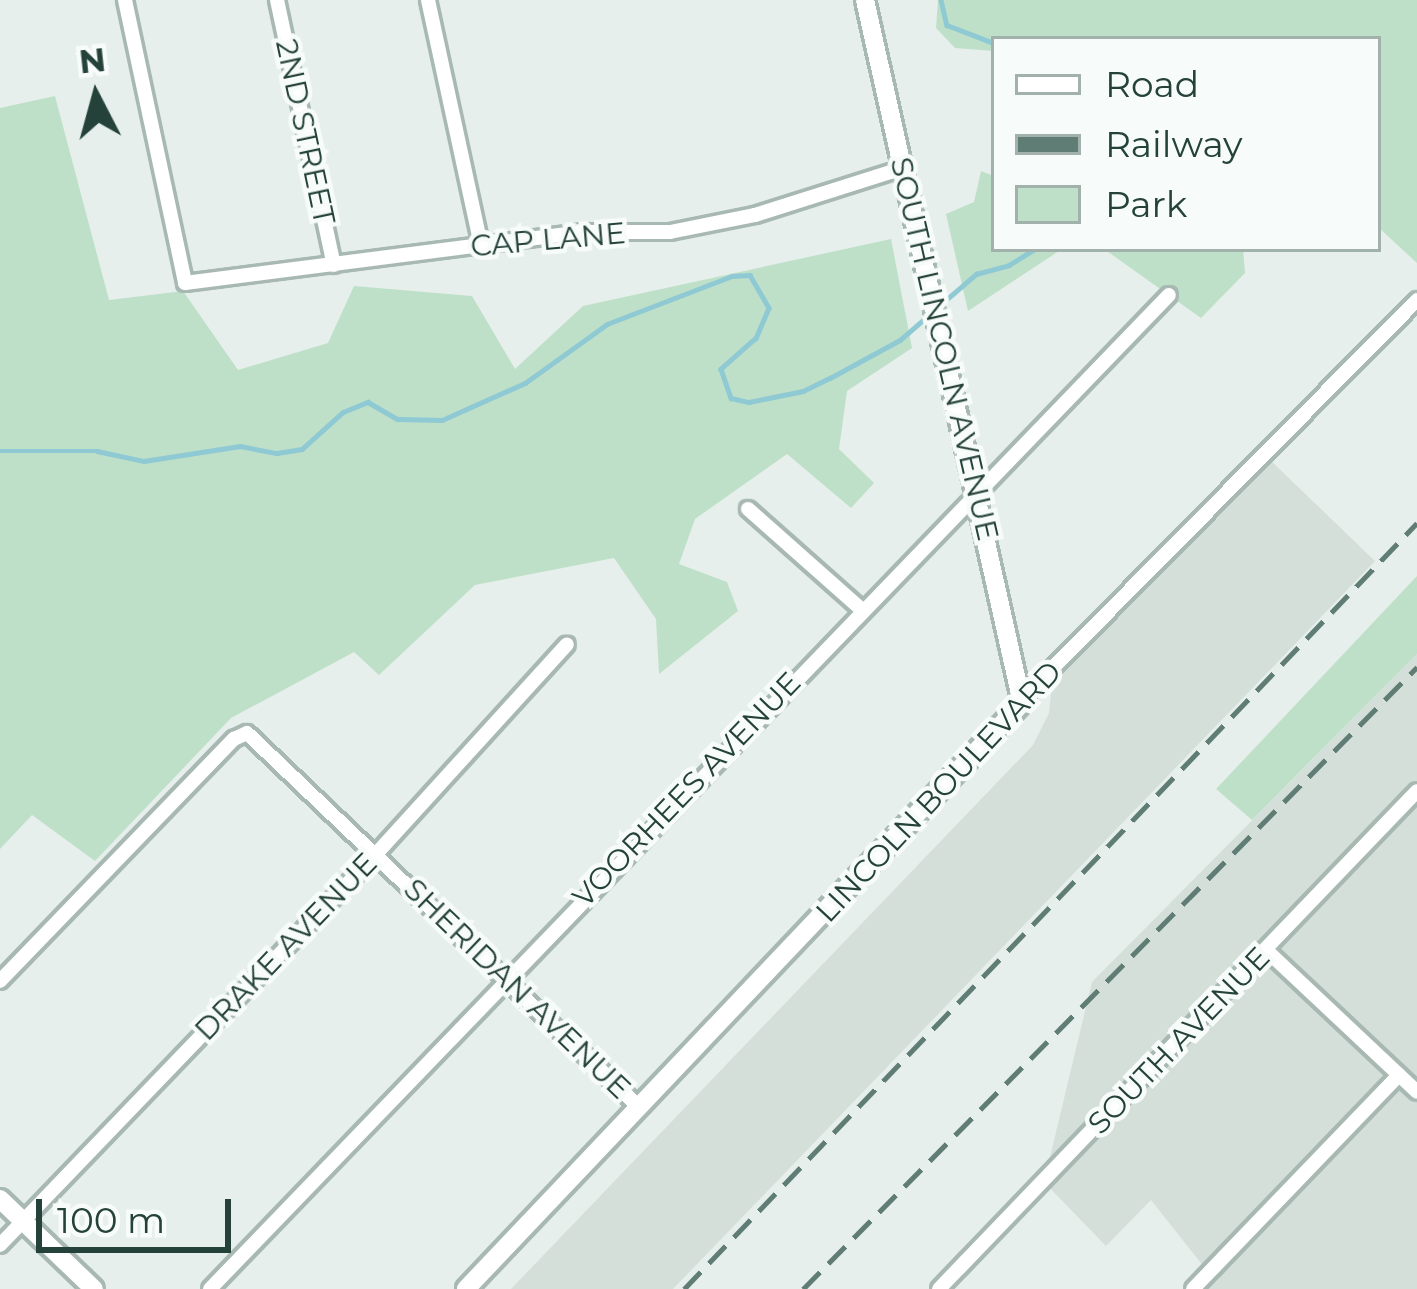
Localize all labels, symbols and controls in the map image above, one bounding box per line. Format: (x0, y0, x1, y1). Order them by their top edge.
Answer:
north arrow (36, 36, 156, 156)
street label: 2ND STREET (268, 36, 342, 228)
legend (991, 36, 1381, 252)
text: N (77, 39, 108, 81)
text: Road (1105, 62, 1199, 106)
text: Railway (1105, 122, 1242, 166)
street label: SOUTH LINCOLN AVENUE (882, 154, 1006, 544)
text: Park (1105, 182, 1187, 226)
street label: CAP LANE (469, 215, 627, 265)
street label: LINCOLN BOULEVARD (809, 654, 1069, 930)
street label: VOORHEES AVENUE (566, 665, 808, 915)
street label: DRAKE AVENUE (187, 846, 385, 1048)
street label: SHERIDAN AVENUE (396, 871, 638, 1107)
street label: SOUTH AVENUE (1081, 940, 1277, 1142)
scale bar (42, 1175, 237, 1249)
text: 100 m (57, 1198, 165, 1242)

